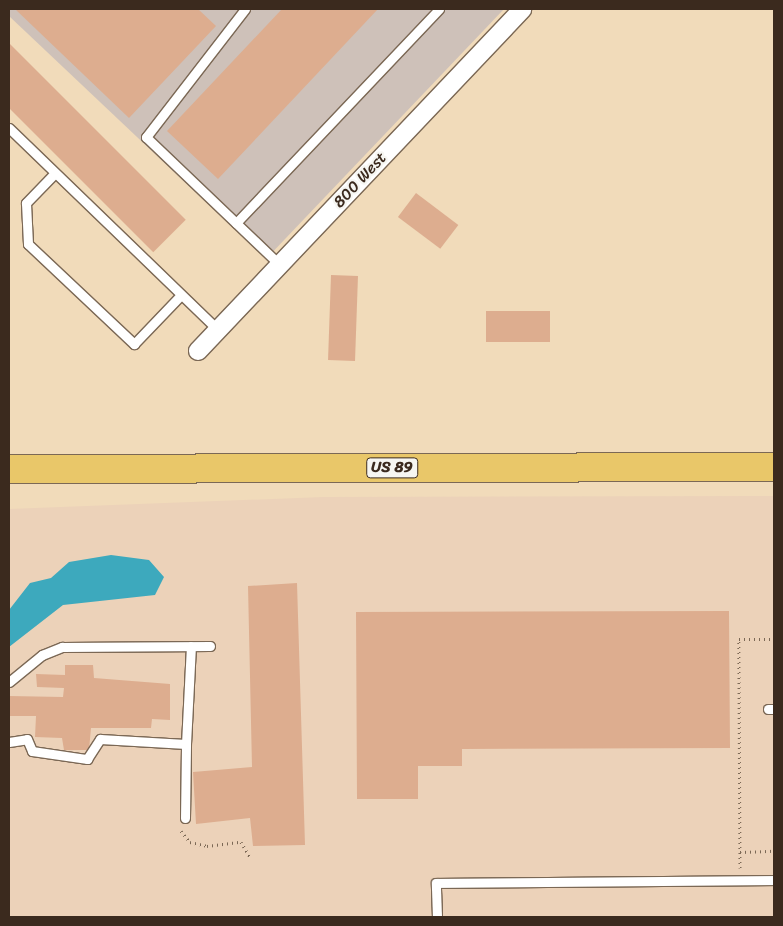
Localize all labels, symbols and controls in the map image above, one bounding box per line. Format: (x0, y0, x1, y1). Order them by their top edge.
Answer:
street label: 800 West (329, 148, 391, 212)
road number: US 89 (366, 456, 418, 480)

